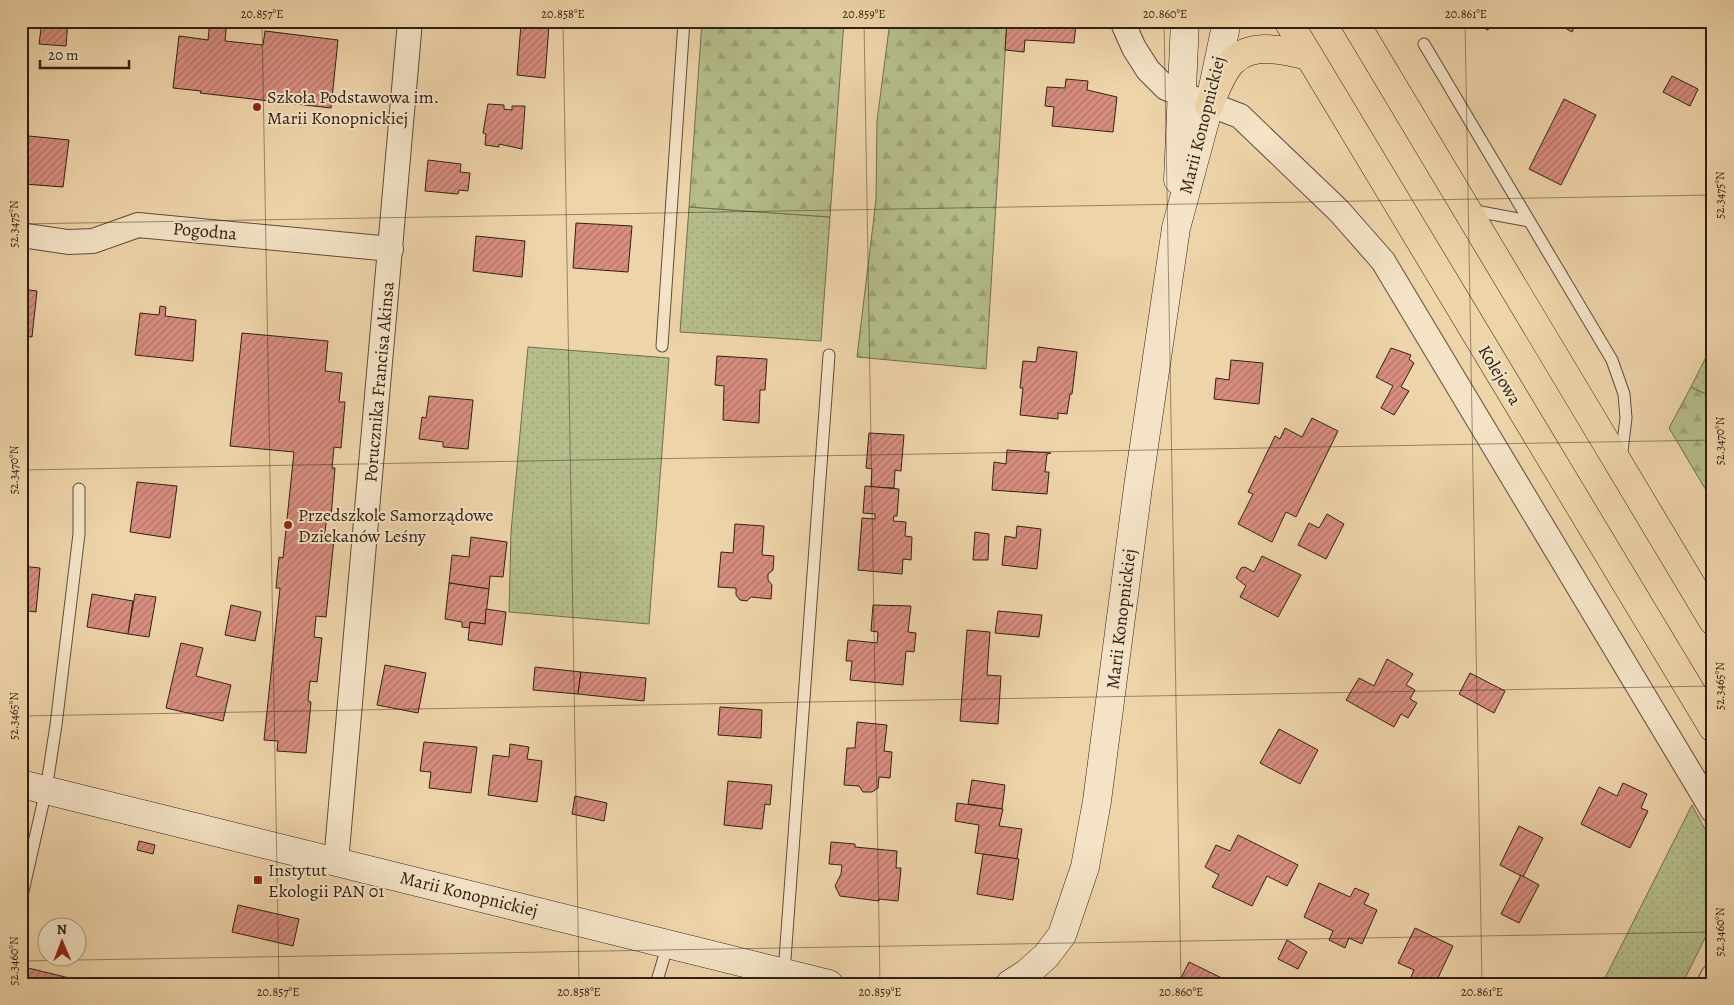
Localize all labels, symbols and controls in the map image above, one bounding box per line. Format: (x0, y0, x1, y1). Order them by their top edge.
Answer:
text: 20.857°E (241, 6, 283, 22)
text: 20.858°E (541, 6, 585, 22)
text: 20.859°E (843, 6, 885, 22)
text: 20.860°E (1143, 6, 1187, 22)
text: 20.861°E (1445, 6, 1487, 22)
scale bar (40, 38, 129, 70)
text: 20 m (48, 45, 79, 65)
street label: Marii Konopnickiej (1173, 54, 1231, 196)
place label: Szkoła Podstawowa im. Marii Konopnickiej (267, 85, 439, 130)
marker: Szkoła Podstawowa im. Marii Konopnickiej (251, 101, 263, 113)
text: 52.3475°N (1712, 171, 1728, 219)
text: 52.3475°N (6, 200, 22, 248)
street label: Pogodna (172, 216, 239, 246)
street label: Porucznika Francisa Akinsa (358, 280, 400, 483)
street label: Kolejowa (1473, 340, 1528, 410)
text: 52.3470°N (1712, 416, 1728, 465)
text: 52.3470°N (6, 445, 22, 494)
place label: Przedszkole Samorządowe Dziekanów Leśny (298, 503, 494, 548)
marker: Przedszkole Samorządowe Dziekanów Leśny (282, 519, 294, 531)
street label: Marii Konopnickiej (1100, 547, 1142, 691)
text: 52.3465°N (1712, 662, 1728, 710)
text: 52.3465°N (6, 692, 22, 740)
place label: Instytut Ekologii PAN 01 (268, 858, 385, 903)
street label: Marii Konopnickiej (398, 865, 540, 923)
marker: Instytut Ekologii PAN 01 (252, 874, 264, 886)
text: 52.3460°N (1712, 907, 1728, 957)
north arrow (38, 918, 88, 968)
text: N (57, 920, 67, 939)
text: 52.3460°N (6, 936, 22, 986)
text: 20.857°E (257, 984, 299, 1000)
text: 20.858°E (557, 984, 601, 1000)
text: 20.859°E (859, 984, 901, 1000)
text: 20.860°E (1159, 984, 1203, 1000)
text: 20.861°E (1461, 984, 1503, 1000)

